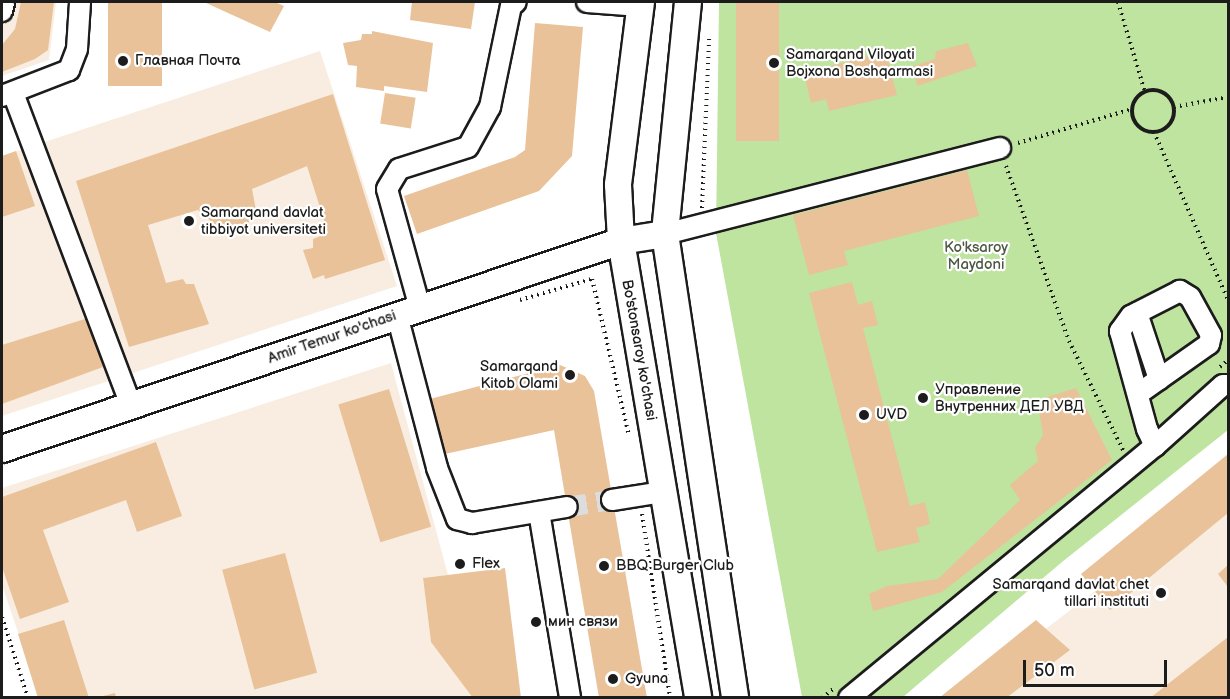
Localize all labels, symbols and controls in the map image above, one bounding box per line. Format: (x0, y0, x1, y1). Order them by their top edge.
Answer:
place label: Samarqand Viloyati Bojxona Boshqarmasi (786, 45, 933, 80)
place label: Главная Почта (135, 52, 241, 70)
marker: Главная Почта (116, 54, 130, 68)
marker: Samarqand Viloyati Bojxona Boshqarmasi (767, 56, 781, 70)
place label: Samarqand davlat tibbiyot universiteti (201, 203, 326, 238)
marker: Samarqand davlat tibbiyot universiteti (182, 214, 196, 228)
park label: Ko'ksaroy Maydoni (944, 238, 1008, 273)
street label: Bo'stonsaroy ko'chasi (618, 278, 660, 422)
street label: Amir Temur ko'chasi (265, 306, 399, 368)
place label: Samarqand Kitob Olami (480, 357, 558, 392)
marker: Samarqand Kitob Olami (563, 368, 577, 382)
place label: Управление Внутренних ДЕЛ УВД (935, 380, 1084, 415)
marker: Управление Внутренних ДЕЛ УВД (916, 391, 930, 405)
place label: UVD (876, 406, 907, 424)
marker: UVD (857, 408, 871, 422)
place label: Flex (472, 555, 500, 573)
marker: Flex (453, 557, 467, 571)
place label: BBQ Burger Club (616, 557, 734, 575)
marker: BBQ Burger Club (597, 559, 611, 573)
place label: Samarqand davlat chet tillari instituti (993, 575, 1149, 610)
marker: Samarqand davlat chet tillari instituti (1154, 586, 1168, 600)
place label: мин связи (548, 613, 618, 631)
marker: мин связи (529, 615, 543, 629)
scale bar (1026, 648, 1170, 686)
text: 50 m (1034, 660, 1075, 681)
place label: Gyuna (625, 670, 668, 688)
marker: Gyuna (606, 672, 620, 686)

